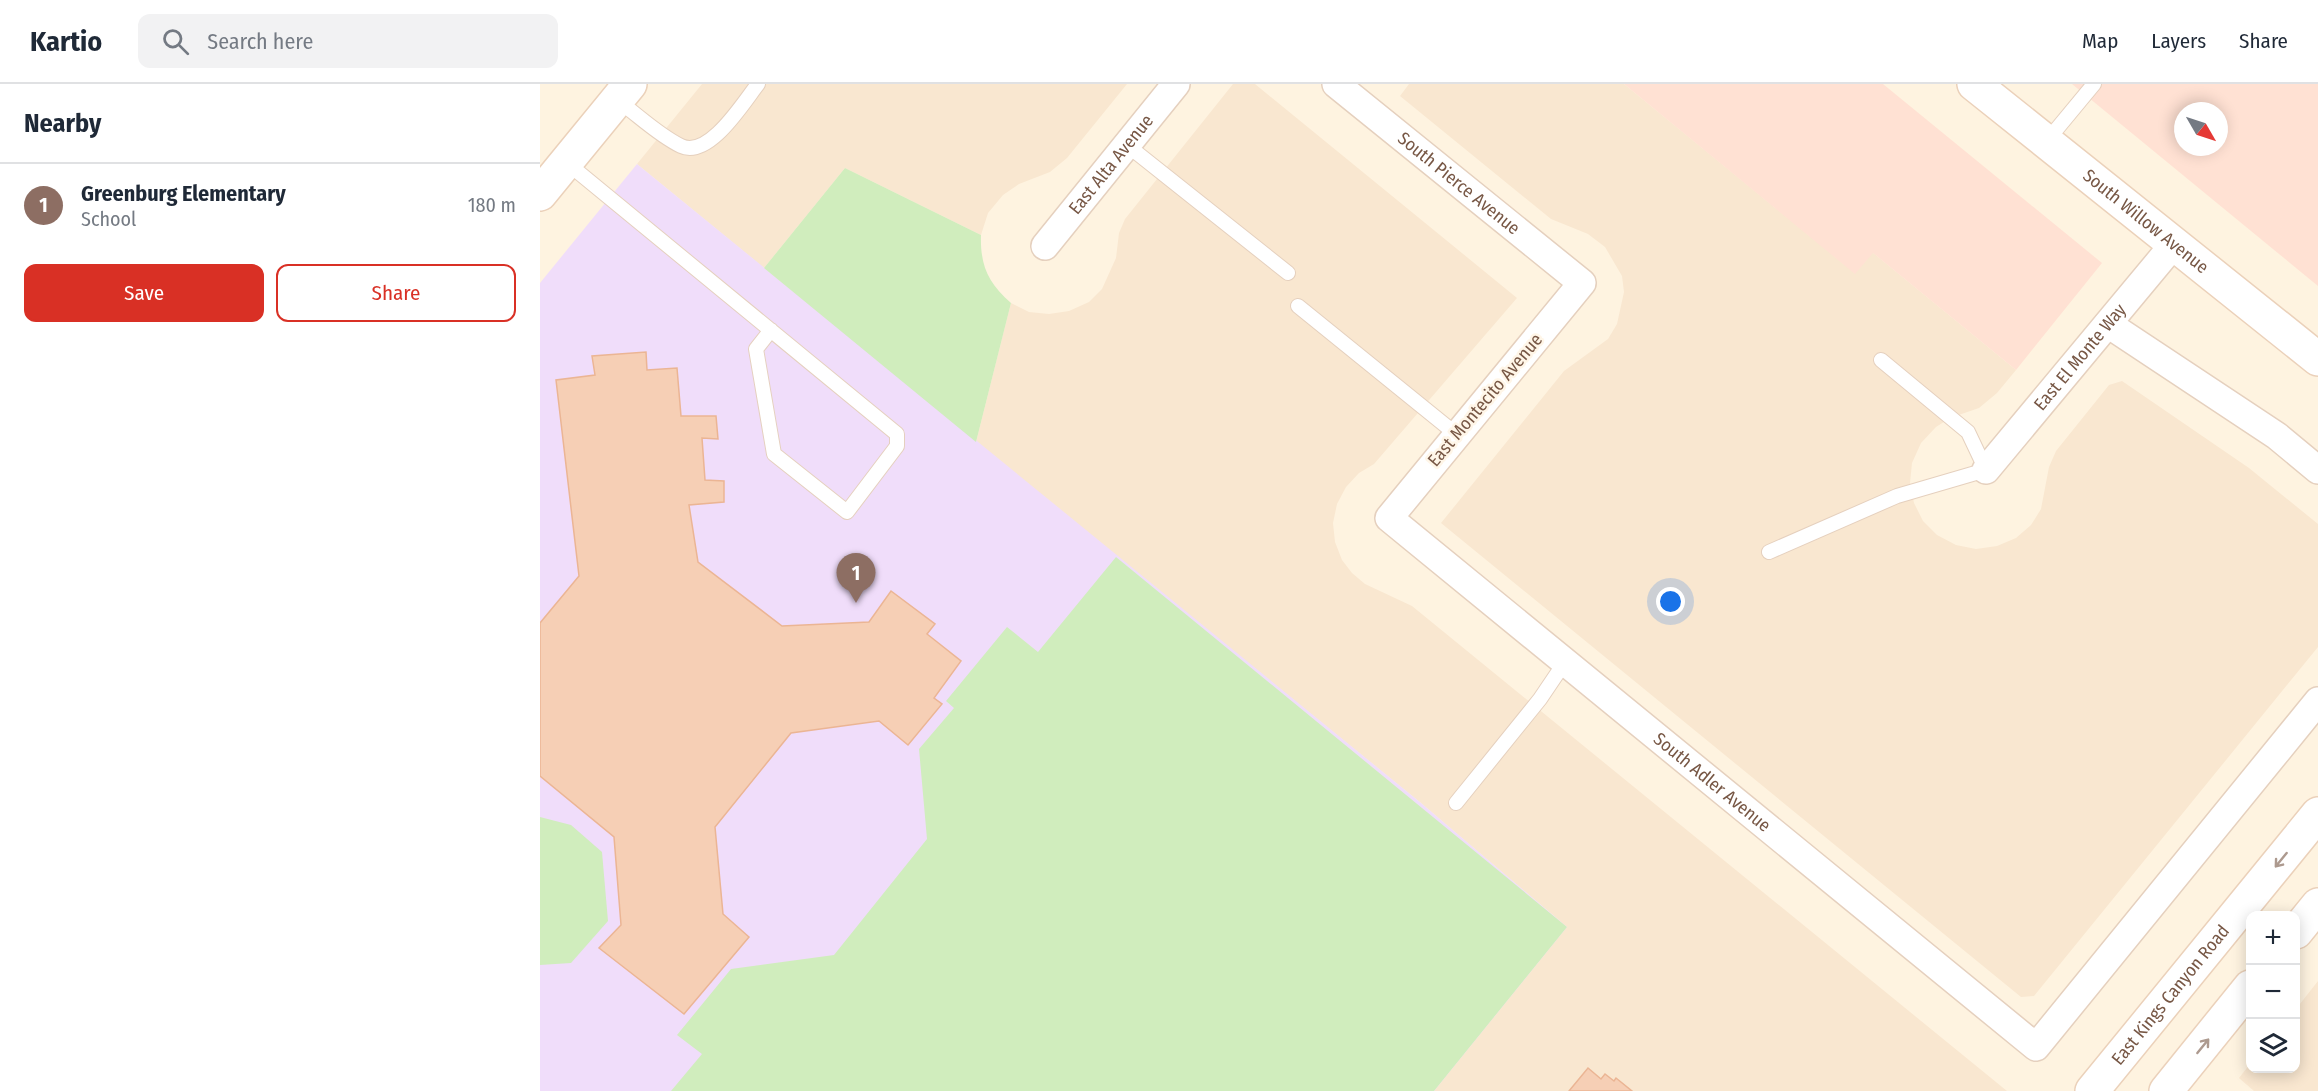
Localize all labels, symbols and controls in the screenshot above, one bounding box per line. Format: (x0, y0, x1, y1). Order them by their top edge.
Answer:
search box (138, 14, 558, 68)
text: Kartio (30, 25, 102, 58)
icon: search (159, 25, 192, 58)
text: Search here (207, 28, 313, 55)
text: Map (2082, 28, 2118, 54)
text: Layers (2151, 28, 2206, 54)
text: Share (2239, 28, 2288, 54)
north arrow (2174, 102, 2228, 156)
text: Nearby (24, 108, 101, 139)
street label: East Alta Avenue (1064, 110, 1158, 219)
street label: South Pierce Avenue (1393, 127, 1524, 239)
street label: South Willow Avenue (2079, 165, 2213, 278)
text: Greenburg Elementary (81, 180, 286, 207)
text: 1 (39, 193, 48, 217)
text: 180 m (468, 193, 516, 217)
text: School (81, 207, 136, 231)
button: Save (24, 264, 264, 322)
button: Share (276, 264, 516, 322)
street label: East El Monte Way (2029, 299, 2131, 415)
street label: East Montecito Avenue (1423, 329, 1547, 471)
pin: 1 (836, 554, 876, 603)
your location (1656, 587, 1685, 616)
street label: South Adler Avenue (1649, 728, 1775, 837)
one-way arrow (2275, 851, 2288, 867)
map controls (2246, 911, 2300, 1073)
button: + (2246, 911, 2300, 965)
street label: East Kings Canyon Road (2107, 920, 2234, 1069)
button: − (2246, 965, 2300, 1019)
button: layers (2246, 1019, 2300, 1073)
one-way arrow (2197, 1038, 2210, 1054)

